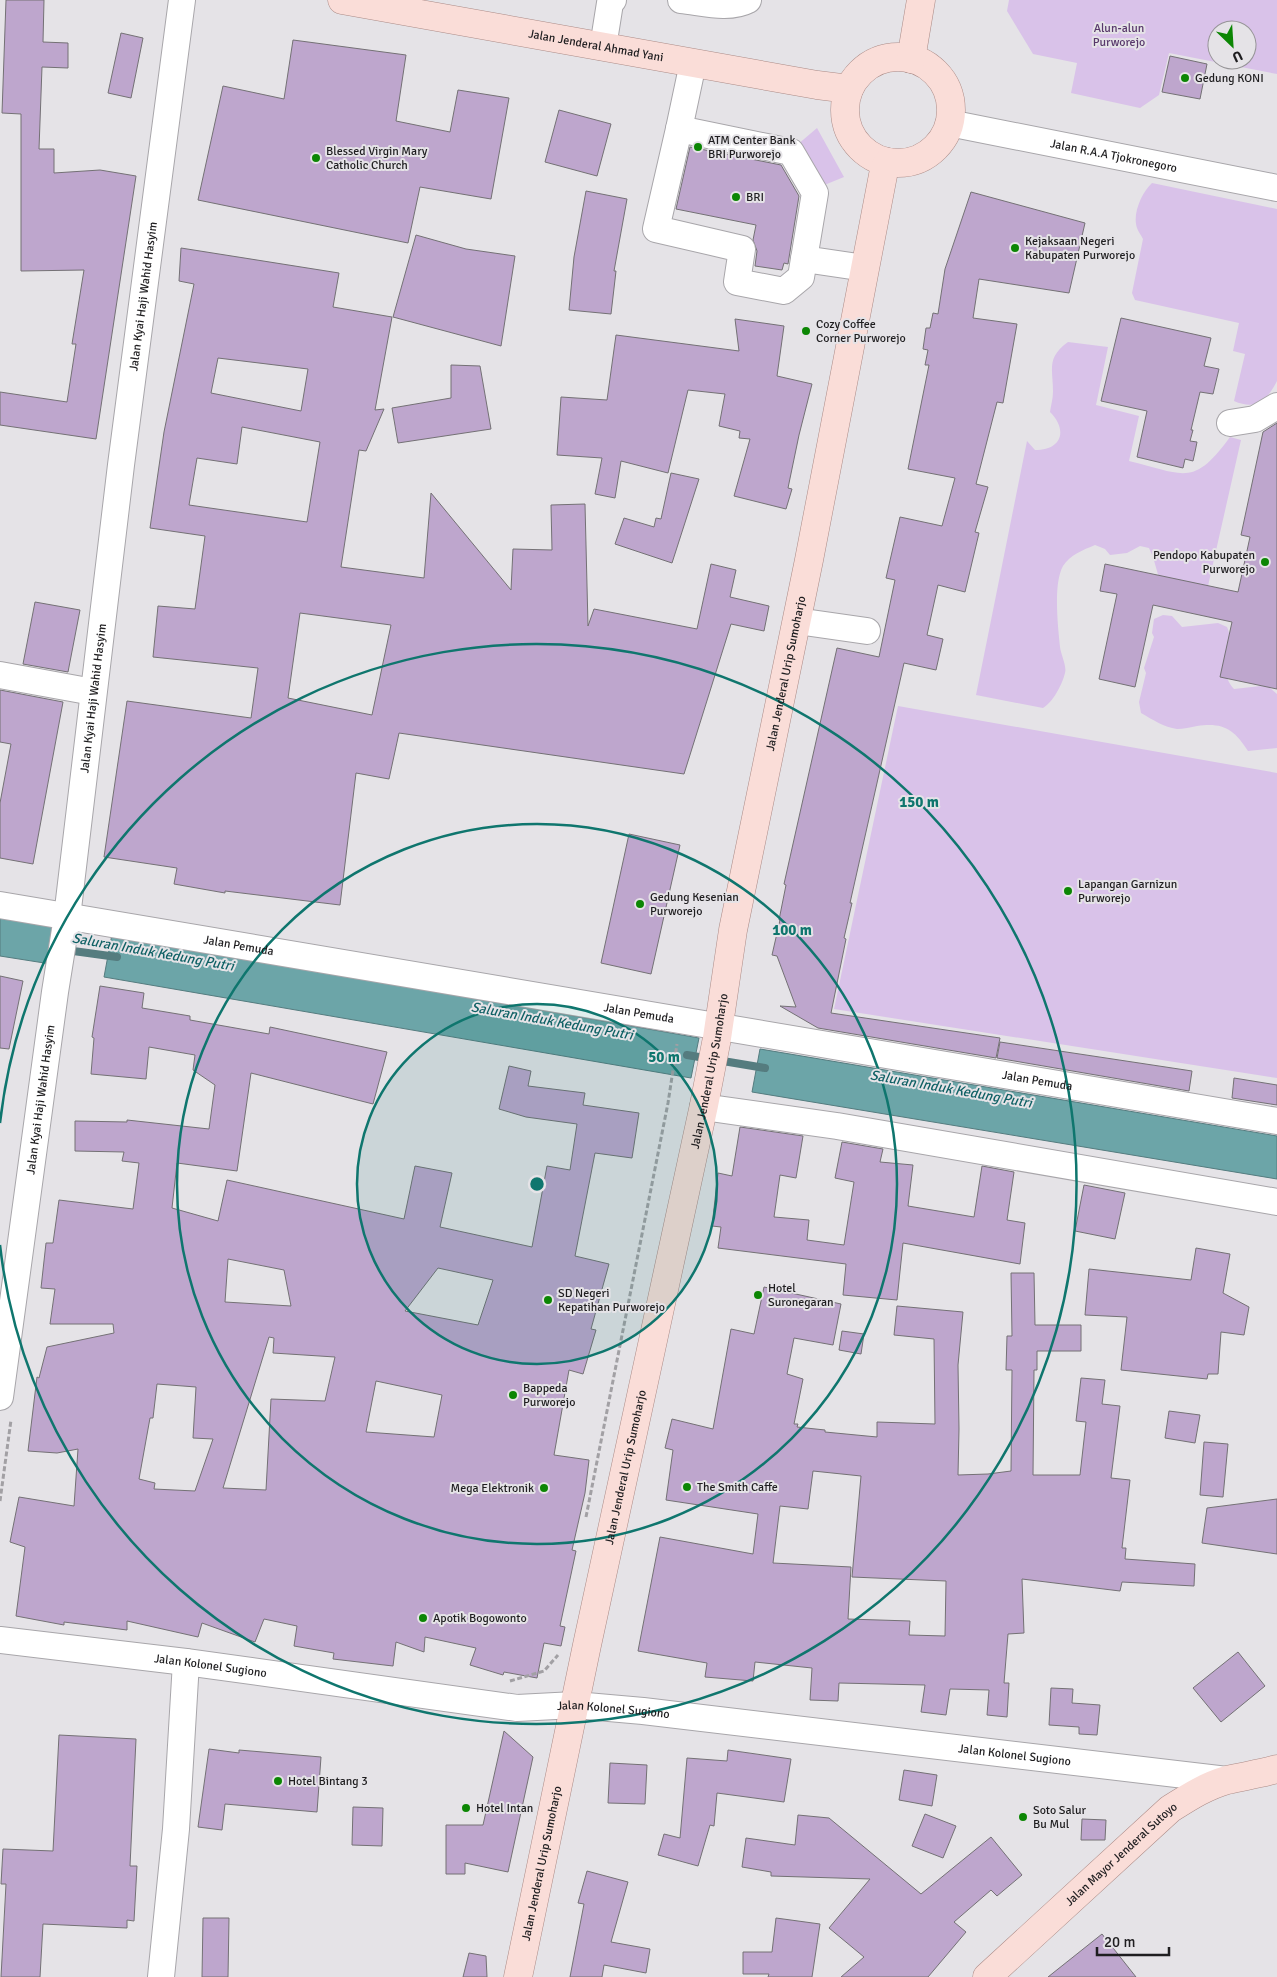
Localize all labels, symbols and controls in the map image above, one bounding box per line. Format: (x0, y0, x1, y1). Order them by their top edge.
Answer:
north arrow (1207, 20, 1257, 70)
park label: Alun-alun Purworejo (1093, 21, 1145, 50)
street label: Jalan Jenderal Ahmad Yani (527, 26, 665, 65)
text: U (1229, 47, 1245, 66)
place label: Gedung KONI (1195, 71, 1264, 86)
marker: Gedung KONI (1179, 72, 1191, 84)
place label: ATM Center Bank BRI Purworejo (708, 133, 795, 162)
street label: Jalan R.A.A Tjokronegoro (1049, 136, 1178, 176)
marker: ATM Center Bank BRI Purworejo (692, 141, 704, 153)
place label: Blessed Virgin Mary Catholic Church (326, 144, 428, 173)
marker: Blessed Virgin Mary Catholic Church (310, 152, 322, 164)
place label: BRI (746, 190, 764, 205)
marker: BRI (730, 191, 742, 203)
street label: Jalan Kyai Haji Wahid Hasyim (126, 221, 160, 372)
place label: Kejaksaan Negeri Kabupaten Purworejo (1025, 234, 1135, 263)
marker: Kejaksaan Negeri Kabupaten Purworejo (1009, 242, 1021, 254)
place label: Cozy Coffee Corner Purworejo (816, 317, 906, 346)
marker: Cozy Coffee Corner Purworejo (800, 325, 812, 337)
place label: Pendopo Kabupaten Purworejo (1153, 548, 1255, 577)
marker: Pendopo Kabupaten Purworejo (1259, 556, 1271, 568)
street label: Jalan Jenderal Urip Sumoharjo (762, 595, 809, 752)
street label: Jalan Kyai Haji Wahid Hasyim (77, 623, 110, 774)
text: 150 m (899, 793, 939, 811)
place label: Lapangan Garnizun Purworejo (1078, 877, 1177, 906)
marker: Lapangan Garnizun Purworejo (1062, 885, 1074, 897)
place label: Gedung Kesenian Purworejo (650, 890, 739, 919)
marker: Gedung Kesenian Purworejo (634, 898, 646, 910)
text: 100 m (772, 921, 812, 939)
water label: Saluran Induk Kedung Putri (71, 929, 236, 975)
street label: Jalan Pemuda (202, 932, 275, 959)
street label: Jalan Jenderal Urip Sumoharjo (687, 992, 731, 1150)
water label: Saluran Induk Kedung Putri (470, 998, 635, 1044)
street label: Jalan Pemuda (603, 1000, 675, 1026)
street label: Jalan Kyai Haji Wahid Hasyim (23, 1024, 58, 1175)
text: 50 m (648, 1048, 680, 1066)
water label: Saluran Induk Kedung Putri (869, 1066, 1034, 1112)
street label: Jalan Pemuda (1001, 1067, 1074, 1094)
centre of rings (528, 1175, 546, 1193)
place label: Hotel Suronegaran (768, 1281, 834, 1310)
place label: SD Negeri Kepatihan Purworejo (558, 1286, 665, 1315)
marker: Hotel Suronegaran (752, 1289, 764, 1301)
marker: SD Negeri Kepatihan Purworejo (542, 1294, 554, 1306)
place label: Bappeda Purworejo (523, 1381, 575, 1410)
marker: Bappeda Purworejo (507, 1389, 519, 1401)
street label: Jalan Jenderal Urip Sumoharjo (601, 1389, 650, 1546)
place label: The Smith Caffe (697, 1480, 778, 1495)
place label: Mega Elektronik (451, 1481, 534, 1496)
marker: The Smith Caffe (681, 1481, 693, 1493)
marker: Mega Elektronik (538, 1482, 550, 1494)
place label: Apotik Bogowonto (433, 1611, 527, 1626)
marker: Apotik Bogowonto (417, 1612, 429, 1624)
street label: Jalan Kolonel Sugiono (153, 1651, 268, 1681)
street label: Jalan Kolonel Sugiono (556, 1697, 671, 1722)
street label: Jalan Kolonel Sugiono (957, 1741, 1072, 1769)
place label: Hotel Bintang 3 (288, 1774, 368, 1789)
marker: Hotel Bintang 3 (272, 1775, 284, 1787)
street label: Jalan Jenderal Urip Sumoharjo (518, 1785, 565, 1942)
street label: Jalan Mayor Jenderal Sutoyo (1062, 1799, 1180, 1909)
place label: Hotel Intan (476, 1801, 533, 1816)
marker: Hotel Intan (460, 1802, 472, 1814)
place label: Soto Salur Bu Mul (1033, 1803, 1086, 1832)
marker: Soto Salur Bu Mul (1017, 1811, 1029, 1823)
scale bar (1097, 1924, 1170, 1956)
text: 20 m (1104, 1933, 1135, 1951)

